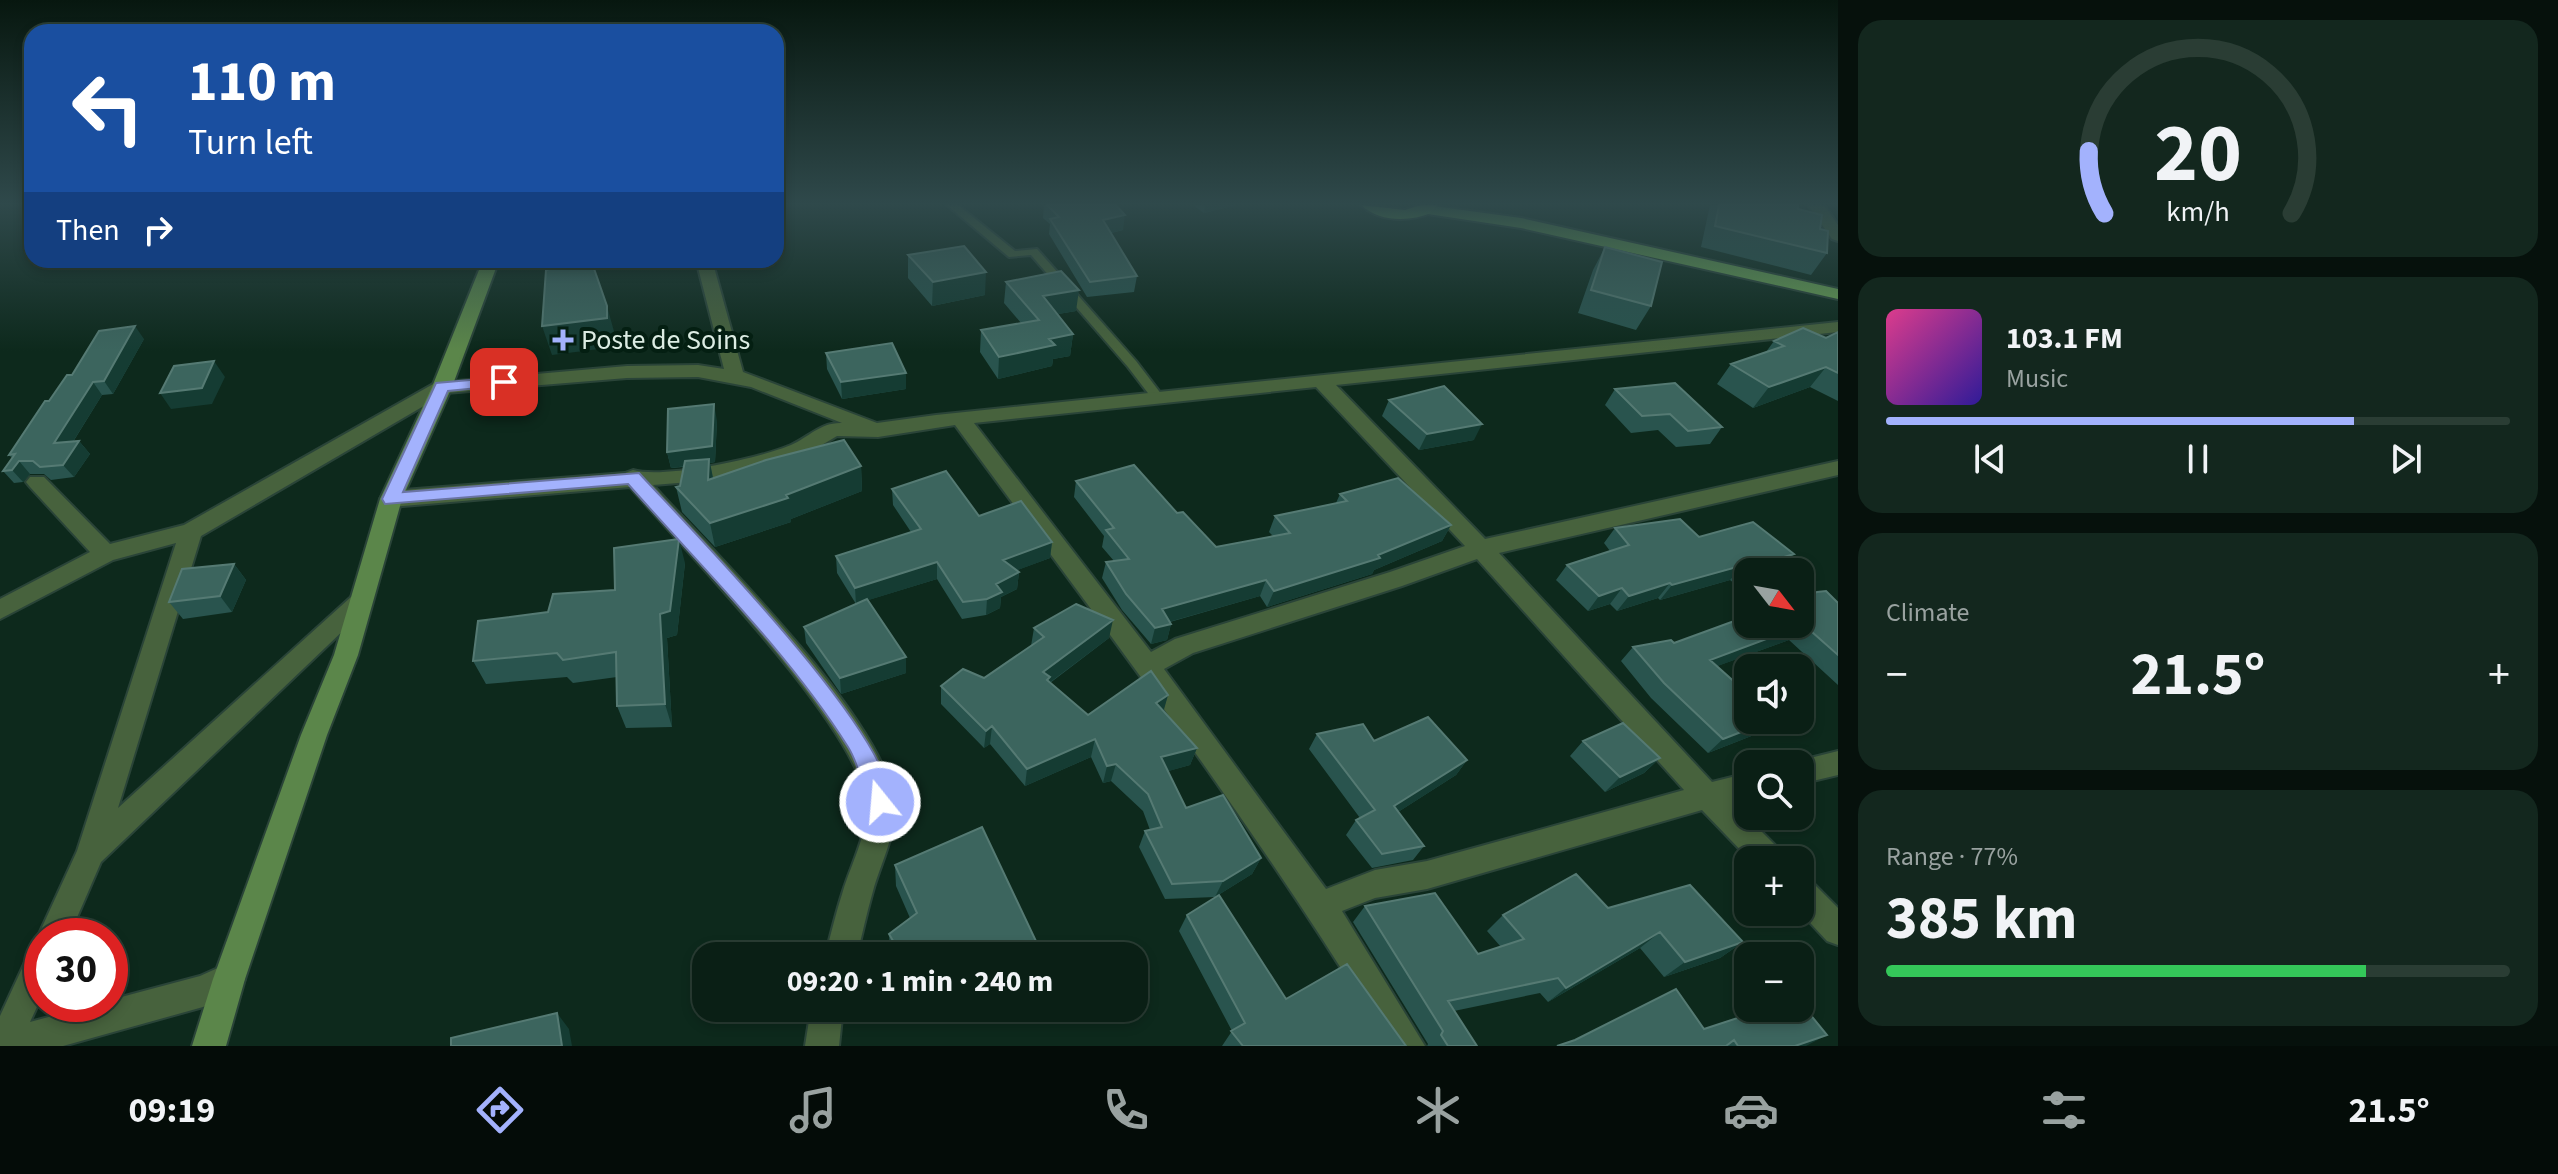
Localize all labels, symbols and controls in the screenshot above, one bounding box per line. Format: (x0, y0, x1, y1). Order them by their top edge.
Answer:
text: 110 m (188, 43, 336, 122)
icon: left (56, 56, 160, 160)
text: 20 (2154, 95, 2242, 213)
text: Turn left (188, 117, 313, 168)
text: km/h (2166, 192, 2230, 232)
icon: right (136, 208, 180, 252)
text: Then (56, 209, 120, 252)
text: 103.1 FM (2006, 317, 2123, 360)
place label: Poste de Soins (581, 320, 750, 360)
marker: Poste de Soins (552, 329, 574, 351)
pin (470, 348, 538, 416)
icon: arrive (482, 360, 526, 404)
text: Music (2006, 360, 2068, 397)
icon: previous (1968, 437, 2012, 481)
icon: pause (2176, 437, 2220, 481)
icon: next (2384, 437, 2428, 481)
north arrow (1734, 558, 1814, 638)
map controls (1734, 558, 1814, 1022)
text: Climate (1886, 594, 1970, 631)
text: 21.5° (2131, 633, 2265, 718)
text: − (1886, 644, 1908, 707)
text: + (2488, 644, 2510, 707)
button: sound (1734, 654, 1814, 734)
button: search (1734, 750, 1814, 830)
position arrow (838, 760, 922, 844)
text: Range · 77% (1886, 838, 2018, 875)
button: + (1734, 846, 1814, 926)
text: 385 km (1886, 877, 2077, 962)
speed limit sign: 30 (24, 918, 128, 1022)
button: − (1734, 942, 1814, 1022)
text: 09:20 · 1 min · 240 m (787, 960, 1053, 1003)
icon: directions (472, 1082, 528, 1138)
icon: music (785, 1082, 841, 1138)
icon: phone (1098, 1082, 1154, 1138)
icon: climate (1410, 1082, 1466, 1138)
icon: car (1723, 1082, 1779, 1138)
icon: filters (2036, 1082, 2092, 1138)
text: 09:19 (128, 1085, 215, 1136)
text: 21.5° (2349, 1085, 2430, 1136)

